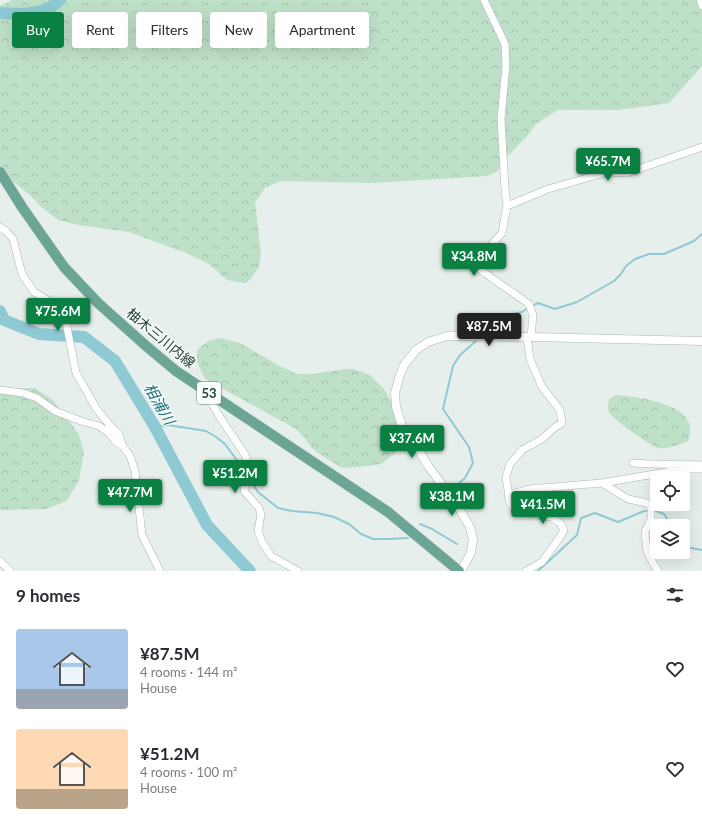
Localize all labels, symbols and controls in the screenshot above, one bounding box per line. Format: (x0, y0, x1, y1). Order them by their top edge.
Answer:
chip: Buy (12, 12, 64, 48)
chip: Rent (72, 12, 128, 48)
chip: Filters (136, 12, 202, 48)
chip: New (210, 12, 267, 48)
chip: Apartment (275, 12, 369, 48)
pin: ¥65.7M (575, 148, 641, 182)
text: ¥65.7M (585, 153, 631, 169)
pin: ¥34.8M (441, 243, 507, 277)
text: ¥34.8M (451, 248, 497, 264)
pin: ¥75.6M (25, 298, 91, 332)
text: ¥75.6M (35, 303, 81, 319)
street label: 柚木三川内線 (124, 304, 199, 371)
pin: ¥87.5M (456, 313, 522, 347)
text: ¥87.5M (466, 318, 512, 334)
water label: 相浦川 (141, 380, 180, 429)
road number: 53 (197, 382, 221, 404)
pin: ¥37.6M (379, 425, 445, 459)
text: ¥37.6M (389, 430, 435, 446)
pin: ¥51.2M (202, 460, 268, 494)
text: ¥51.2M (212, 465, 258, 481)
map controls (650, 471, 690, 559)
button: locate (650, 471, 690, 511)
pin: ¥47.7M (97, 479, 163, 513)
pin: ¥38.1M (419, 483, 485, 517)
text: ¥47.7M (107, 484, 153, 500)
text: ¥38.1M (429, 488, 475, 504)
pin: ¥41.5M (510, 491, 576, 525)
text: ¥41.5M (520, 496, 566, 512)
button: layers (650, 519, 690, 559)
icon: filters (664, 584, 686, 606)
text: 9 homes (16, 585, 80, 606)
text: ¥87.5M (140, 643, 200, 664)
icon: home (48, 645, 96, 693)
icon: heart (664, 658, 686, 680)
text: 4 rooms · 144 m² (140, 664, 237, 680)
text: House (140, 680, 177, 696)
text: ¥51.2M (140, 743, 200, 764)
icon: home (48, 745, 96, 793)
icon: heart (664, 758, 686, 780)
text: 4 rooms · 100 m² (140, 764, 237, 780)
text: House (140, 780, 177, 796)

